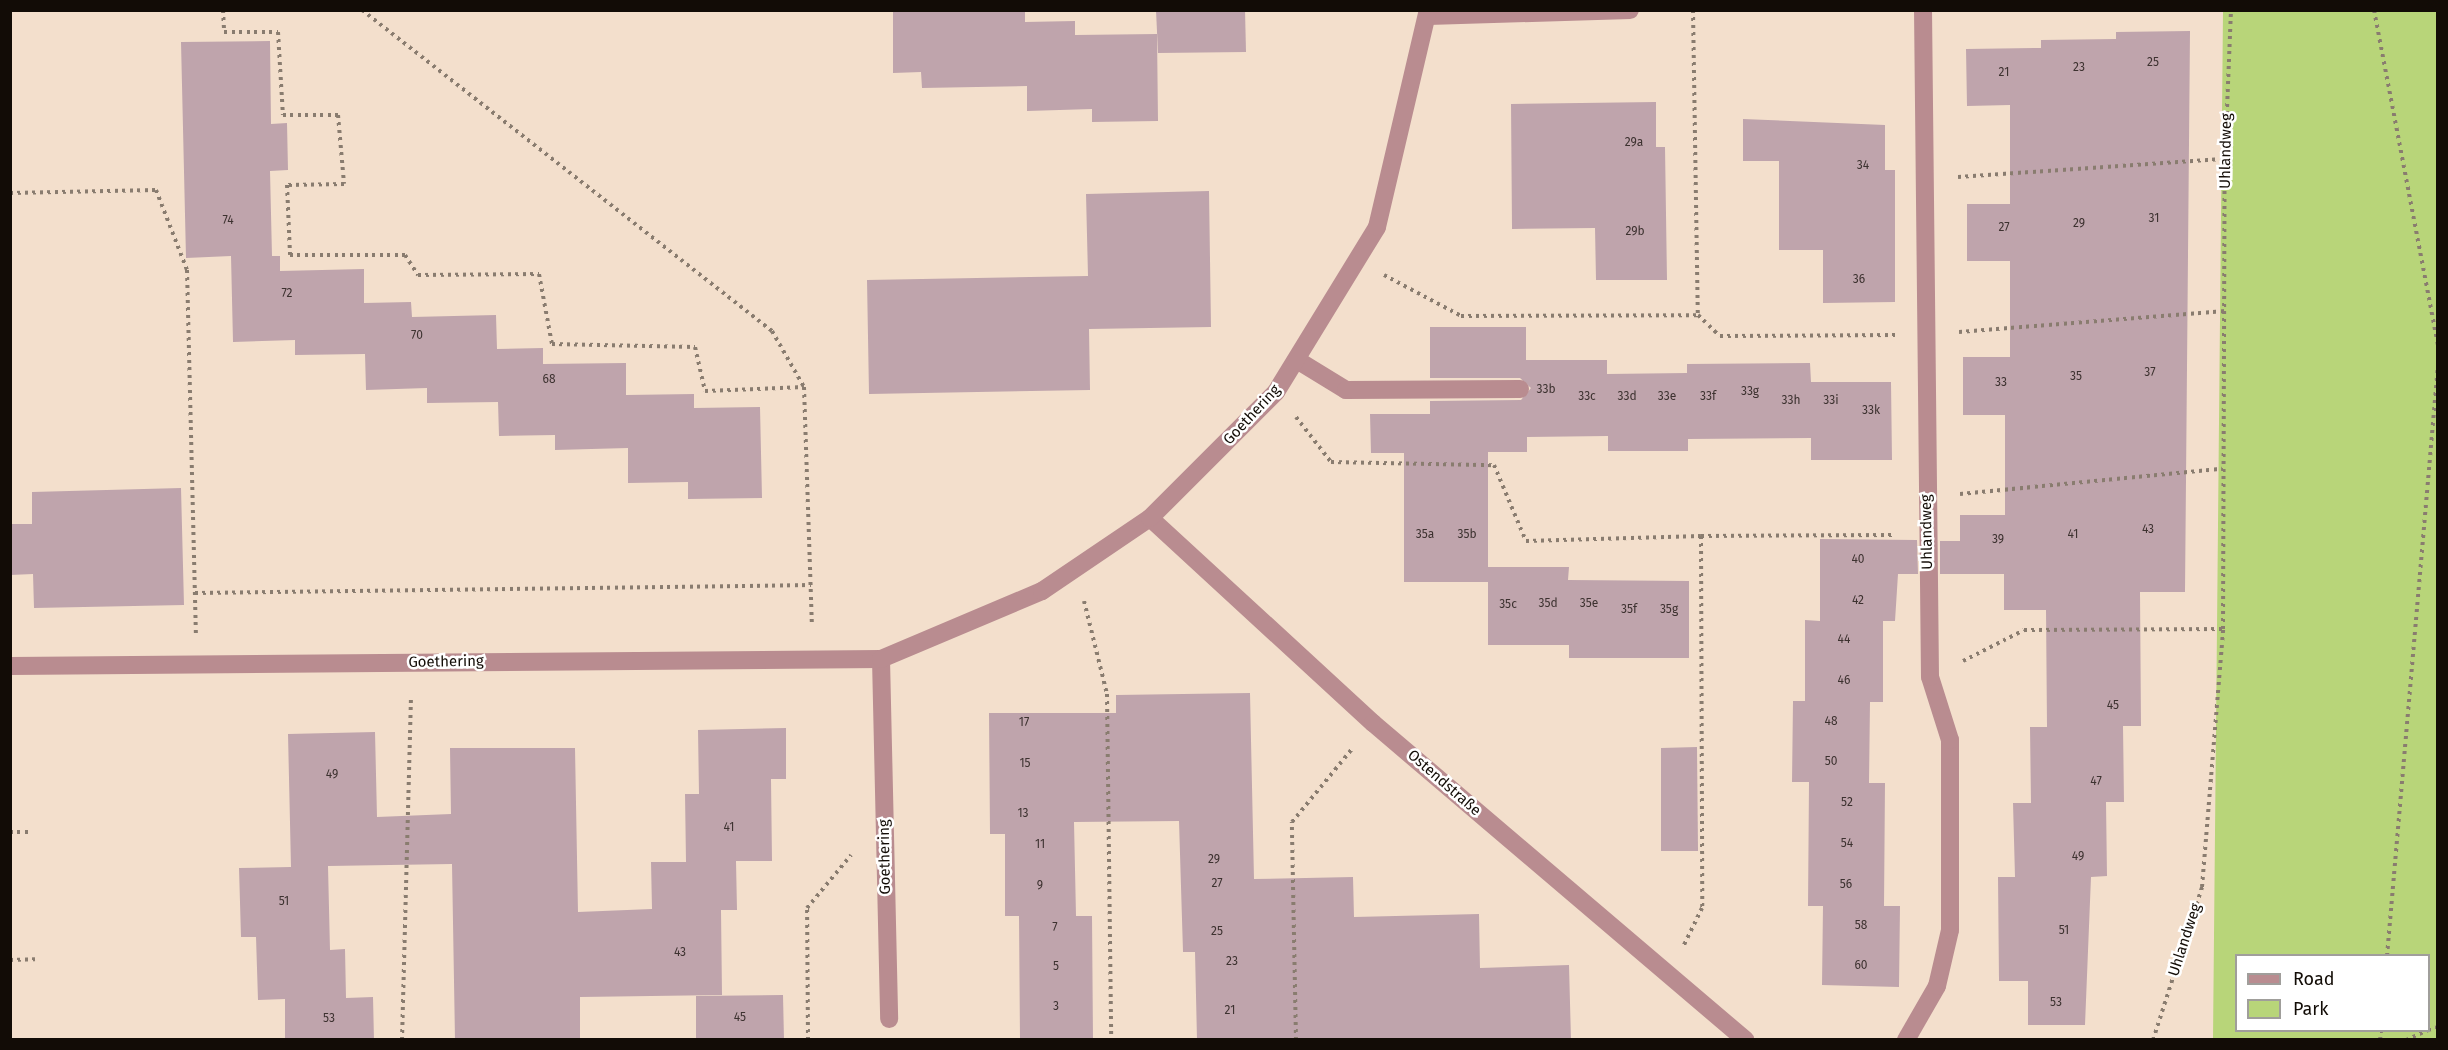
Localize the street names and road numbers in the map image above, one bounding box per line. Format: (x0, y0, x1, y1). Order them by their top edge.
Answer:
street label: Uhlandweg (2216, 113, 2236, 189)
street label: Goethering (1220, 381, 1284, 449)
street label: Uhlandweg (1917, 494, 1937, 570)
street label: Goethering (408, 652, 484, 672)
street label: Ostendstraße (1404, 746, 1484, 820)
street label: Goethering (875, 819, 895, 895)
street label: Uhlandweg (2165, 901, 2205, 979)

